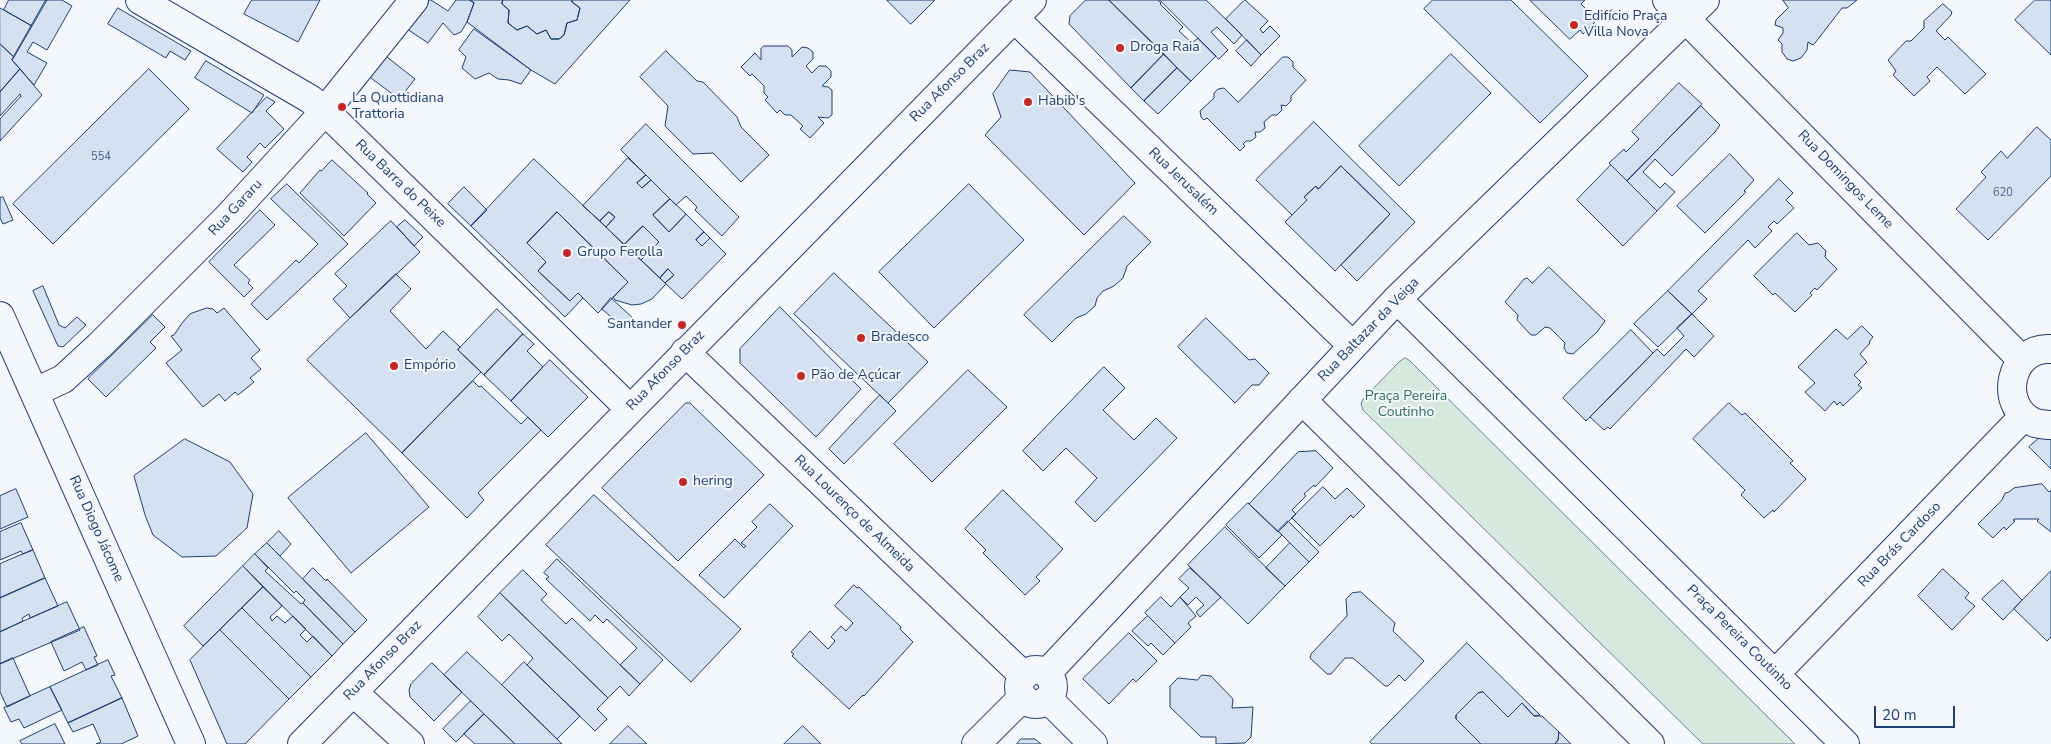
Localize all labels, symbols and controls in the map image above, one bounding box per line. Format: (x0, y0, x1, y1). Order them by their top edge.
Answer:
place label: Edifício Praça Villa Nova (1584, 9, 1667, 41)
marker: Edifício Praça Villa Nova (1568, 19, 1580, 31)
street label: Rua Afonso Braz (907, 40, 993, 126)
place label: Droga Raia (1130, 40, 1200, 56)
marker: Droga Raia (1114, 42, 1126, 54)
place label: La Quottidiana Trattoria (352, 91, 444, 124)
place label: Habib's (1038, 94, 1085, 110)
marker: Habib's (1022, 96, 1034, 108)
marker: La Quottidiana Trattoria (336, 101, 348, 113)
street label: Rua Domingos Leme (1794, 127, 1896, 233)
street label: Rua Barra do Peixe (351, 136, 449, 232)
street label: Rua Jerusalém (1145, 144, 1221, 220)
house number: 554 (91, 150, 111, 164)
street label: Rua Gararu (206, 176, 266, 240)
house number: 620 (1993, 186, 2013, 200)
place label: Grupo Ferolla (577, 245, 663, 261)
marker: Grupo Ferolla (561, 247, 573, 259)
street label: Rua Baltazar da Veiga (1315, 274, 1423, 386)
place label: Santander (607, 317, 672, 333)
marker: Santander (676, 319, 688, 331)
street label: Rua Afonso Braz (623, 327, 709, 415)
place label: Bradesco (871, 330, 929, 346)
marker: Bradesco (855, 332, 867, 344)
place label: Empório (404, 358, 456, 374)
marker: Empório (388, 360, 400, 372)
place label: Pão de Açúcar (811, 368, 901, 384)
marker: Pão de Açúcar (795, 370, 807, 382)
park label: Praça Pereira Coutinho (1365, 389, 1447, 422)
street label: Rua Lourenço de Almeida (790, 452, 918, 576)
street label: Rua Diogo Jácome (65, 473, 127, 585)
place label: hering (693, 474, 733, 490)
marker: hering (677, 476, 689, 488)
street label: Rua Brás Cardoso (1855, 499, 1945, 591)
street label: Praça Pereira Coutinho (1683, 582, 1795, 694)
street label: Rua Afonso Braz (340, 617, 426, 705)
scale bar (1876, 696, 1957, 728)
text: 20 m (1882, 705, 1917, 725)

